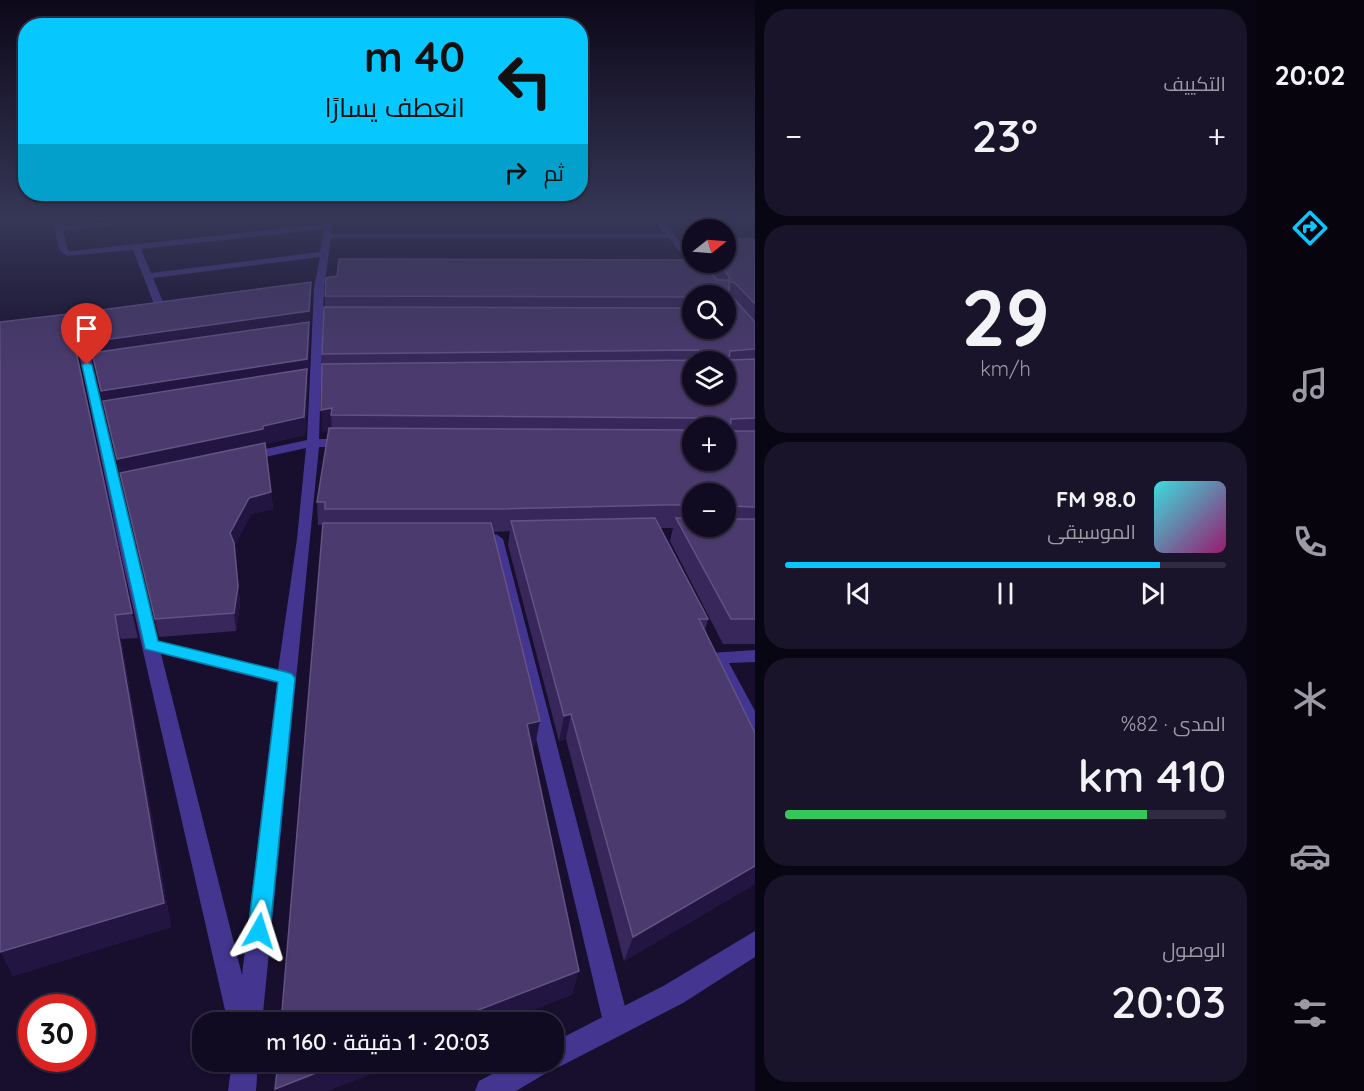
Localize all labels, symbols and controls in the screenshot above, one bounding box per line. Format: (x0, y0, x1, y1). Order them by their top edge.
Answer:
text: 40 m (364, 30, 465, 83)
icon: left (486, 42, 564, 120)
text: 20:02 (1274, 58, 1346, 92)
text: التكييف (1163, 71, 1226, 96)
text: انعطف يسارًا (325, 90, 465, 124)
text: 23° (972, 107, 1038, 163)
text: − (785, 115, 802, 156)
text: + (1207, 115, 1226, 156)
icon: right (499, 156, 532, 189)
text: ثم (544, 159, 564, 187)
icon: directions (1289, 207, 1331, 249)
north arrow (682, 219, 736, 273)
map controls (682, 219, 736, 537)
text: 29 (961, 268, 1050, 366)
button: search (682, 285, 736, 339)
pin (61, 303, 112, 365)
icon: arrive (70, 312, 103, 345)
button: layers (682, 351, 736, 405)
text: km/h (980, 356, 1031, 381)
icon: music (1289, 364, 1331, 406)
button: + (682, 417, 736, 471)
button: − (682, 483, 736, 537)
text: 98.0 FM (1056, 485, 1136, 513)
text: الموسيقى (1047, 519, 1136, 544)
icon: phone (1289, 521, 1331, 563)
icon: previous (842, 577, 875, 610)
icon: pause (989, 577, 1022, 610)
icon: next (1136, 577, 1169, 610)
icon: climate (1289, 678, 1331, 720)
text: المدى · 82% (1121, 711, 1226, 736)
text: 410 km (1078, 747, 1226, 803)
icon: car (1289, 835, 1331, 877)
position arrow (227, 899, 291, 963)
text: الوصول (1162, 937, 1226, 962)
text: 20:03 (1111, 973, 1226, 1029)
icon: filters (1289, 992, 1331, 1034)
speed limit sign: 30 (18, 994, 96, 1072)
text: 20:03 · 1 دقيقة · 160 m (266, 1028, 490, 1056)

